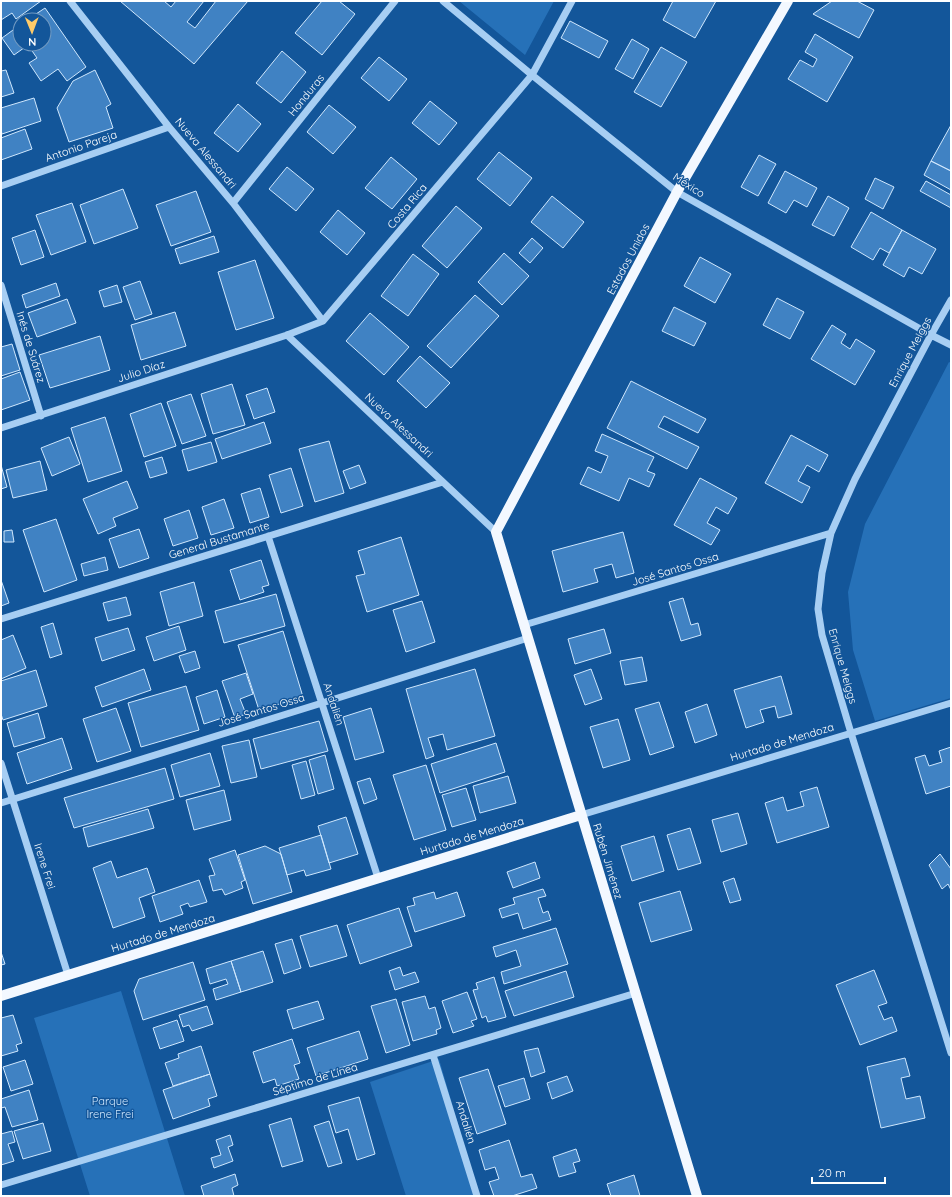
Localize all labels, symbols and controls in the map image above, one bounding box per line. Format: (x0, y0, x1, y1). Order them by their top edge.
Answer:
north arrow (12, 12, 52, 52)
text: N (28, 35, 36, 49)
street label: Honduras (285, 71, 327, 119)
street label: Nueva Alessandri (172, 115, 240, 191)
street label: Antonio Pareja (43, 127, 119, 165)
street label: México (670, 170, 708, 201)
street label: Costa Rica (384, 181, 430, 231)
street label: Estados Unidos (603, 221, 653, 297)
street label: Inés de Suárez (13, 310, 49, 384)
street label: Enrique Meiggs (886, 314, 934, 390)
street label: Julio Díaz (115, 357, 167, 385)
street label: Nueva Alessandri (362, 390, 436, 460)
street label: General Bustamante (167, 518, 271, 562)
street label: José Santos Ossa (630, 549, 720, 589)
street label: Enrique Meiggs (826, 627, 860, 705)
street label: Andalién (321, 681, 347, 727)
street label: José Santos Ossa (216, 690, 306, 730)
street label: Hurtado de Mendoza (728, 720, 836, 764)
street label: Hurtado de Mendoza (418, 814, 526, 858)
street label: Rubén Jiménez (590, 821, 626, 901)
street label: Irene Frei (31, 841, 59, 891)
street label: Hurtado de Mendoza (109, 911, 217, 955)
street label: Séptimo de Línea (271, 1059, 359, 1099)
park label: Parque Irene Frei (86, 1094, 134, 1121)
street label: Andalién (453, 1099, 479, 1145)
scale bar (812, 1159, 885, 1185)
text: 20 m (818, 1165, 846, 1180)

